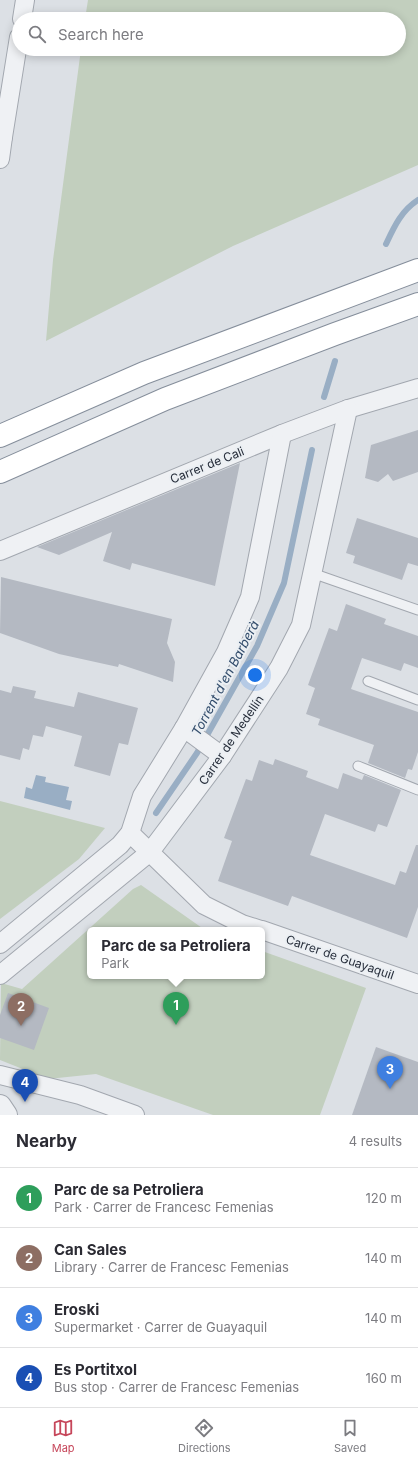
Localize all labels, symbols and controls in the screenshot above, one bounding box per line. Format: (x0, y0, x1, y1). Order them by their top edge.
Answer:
search box (12, 12, 406, 56)
icon: search (26, 23, 48, 45)
text: Search here (58, 25, 144, 44)
street label: Carrer de Cali (168, 443, 246, 487)
water label: Torrent d'en Barberà (188, 618, 262, 738)
your location (245, 665, 265, 685)
street label: Carrer de Medellín (195, 692, 267, 788)
popup (87, 927, 265, 979)
street label: Carrer de Guayaquil (284, 931, 396, 983)
text: Parc de sa Petroliera (101, 936, 251, 955)
text: Park (101, 955, 129, 971)
pin: 1 (163, 992, 189, 1025)
pin: 2 (8, 993, 34, 1026)
pin: 3 (377, 1056, 403, 1089)
pin: 4 (12, 1069, 38, 1102)
text: Nearby (16, 1131, 77, 1151)
text: 4 results (349, 1133, 402, 1149)
text: Parc de sa Petroliera (54, 1180, 204, 1199)
text: 1 (26, 1190, 32, 1206)
text: 120 m (366, 1190, 402, 1206)
text: Park · Carrer de Francesc Femenias (54, 1199, 274, 1215)
text: Can Sales (54, 1240, 127, 1259)
text: 2 (25, 1250, 33, 1266)
text: 140 m (365, 1250, 402, 1266)
text: Library · Carrer de Francesc Femenias (54, 1259, 289, 1275)
text: Eroski (54, 1300, 99, 1319)
text: 3 (25, 1310, 33, 1326)
text: 140 m (365, 1310, 402, 1326)
text: Supermarket · Carrer de Guayaquil (54, 1319, 267, 1335)
text: Es Portitxol (54, 1360, 137, 1379)
text: 4 (25, 1370, 33, 1386)
text: 160 m (365, 1370, 402, 1386)
text: Bus stop · Carrer de Francesc Femenias (54, 1379, 299, 1395)
tab: Map (52, 1417, 75, 1455)
tab: Directions (178, 1417, 231, 1455)
tab: Saved (334, 1417, 366, 1455)

